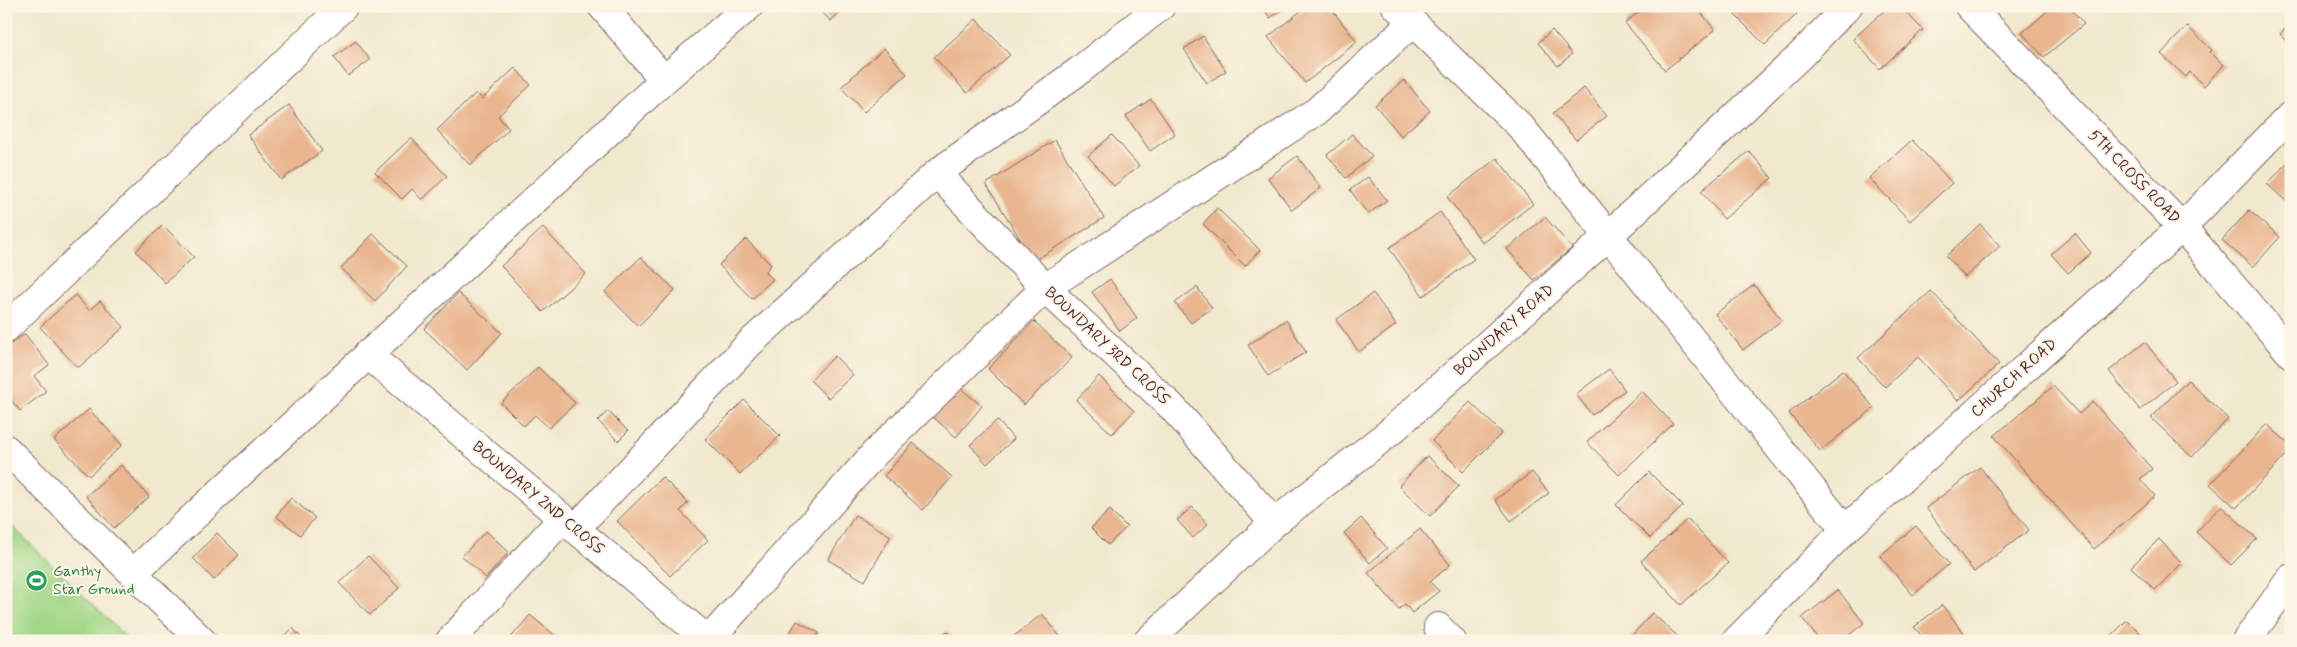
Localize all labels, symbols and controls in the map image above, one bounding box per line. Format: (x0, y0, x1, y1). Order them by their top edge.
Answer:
street label: 5TH CROSS ROAD (2084, 125, 2184, 229)
street label: BOUNDARY ROAD (1449, 279, 1559, 381)
street label: BOUNDARY 3RD CROSS (1040, 282, 1174, 410)
street label: CHURCH ROAD (1967, 334, 2061, 422)
street label: BOUNDARY 2ND CROSS (468, 437, 608, 559)
place label: Ganthy Star Ground (53, 561, 135, 600)
sports icon: Ganthy Star Ground (25, 568, 49, 592)

